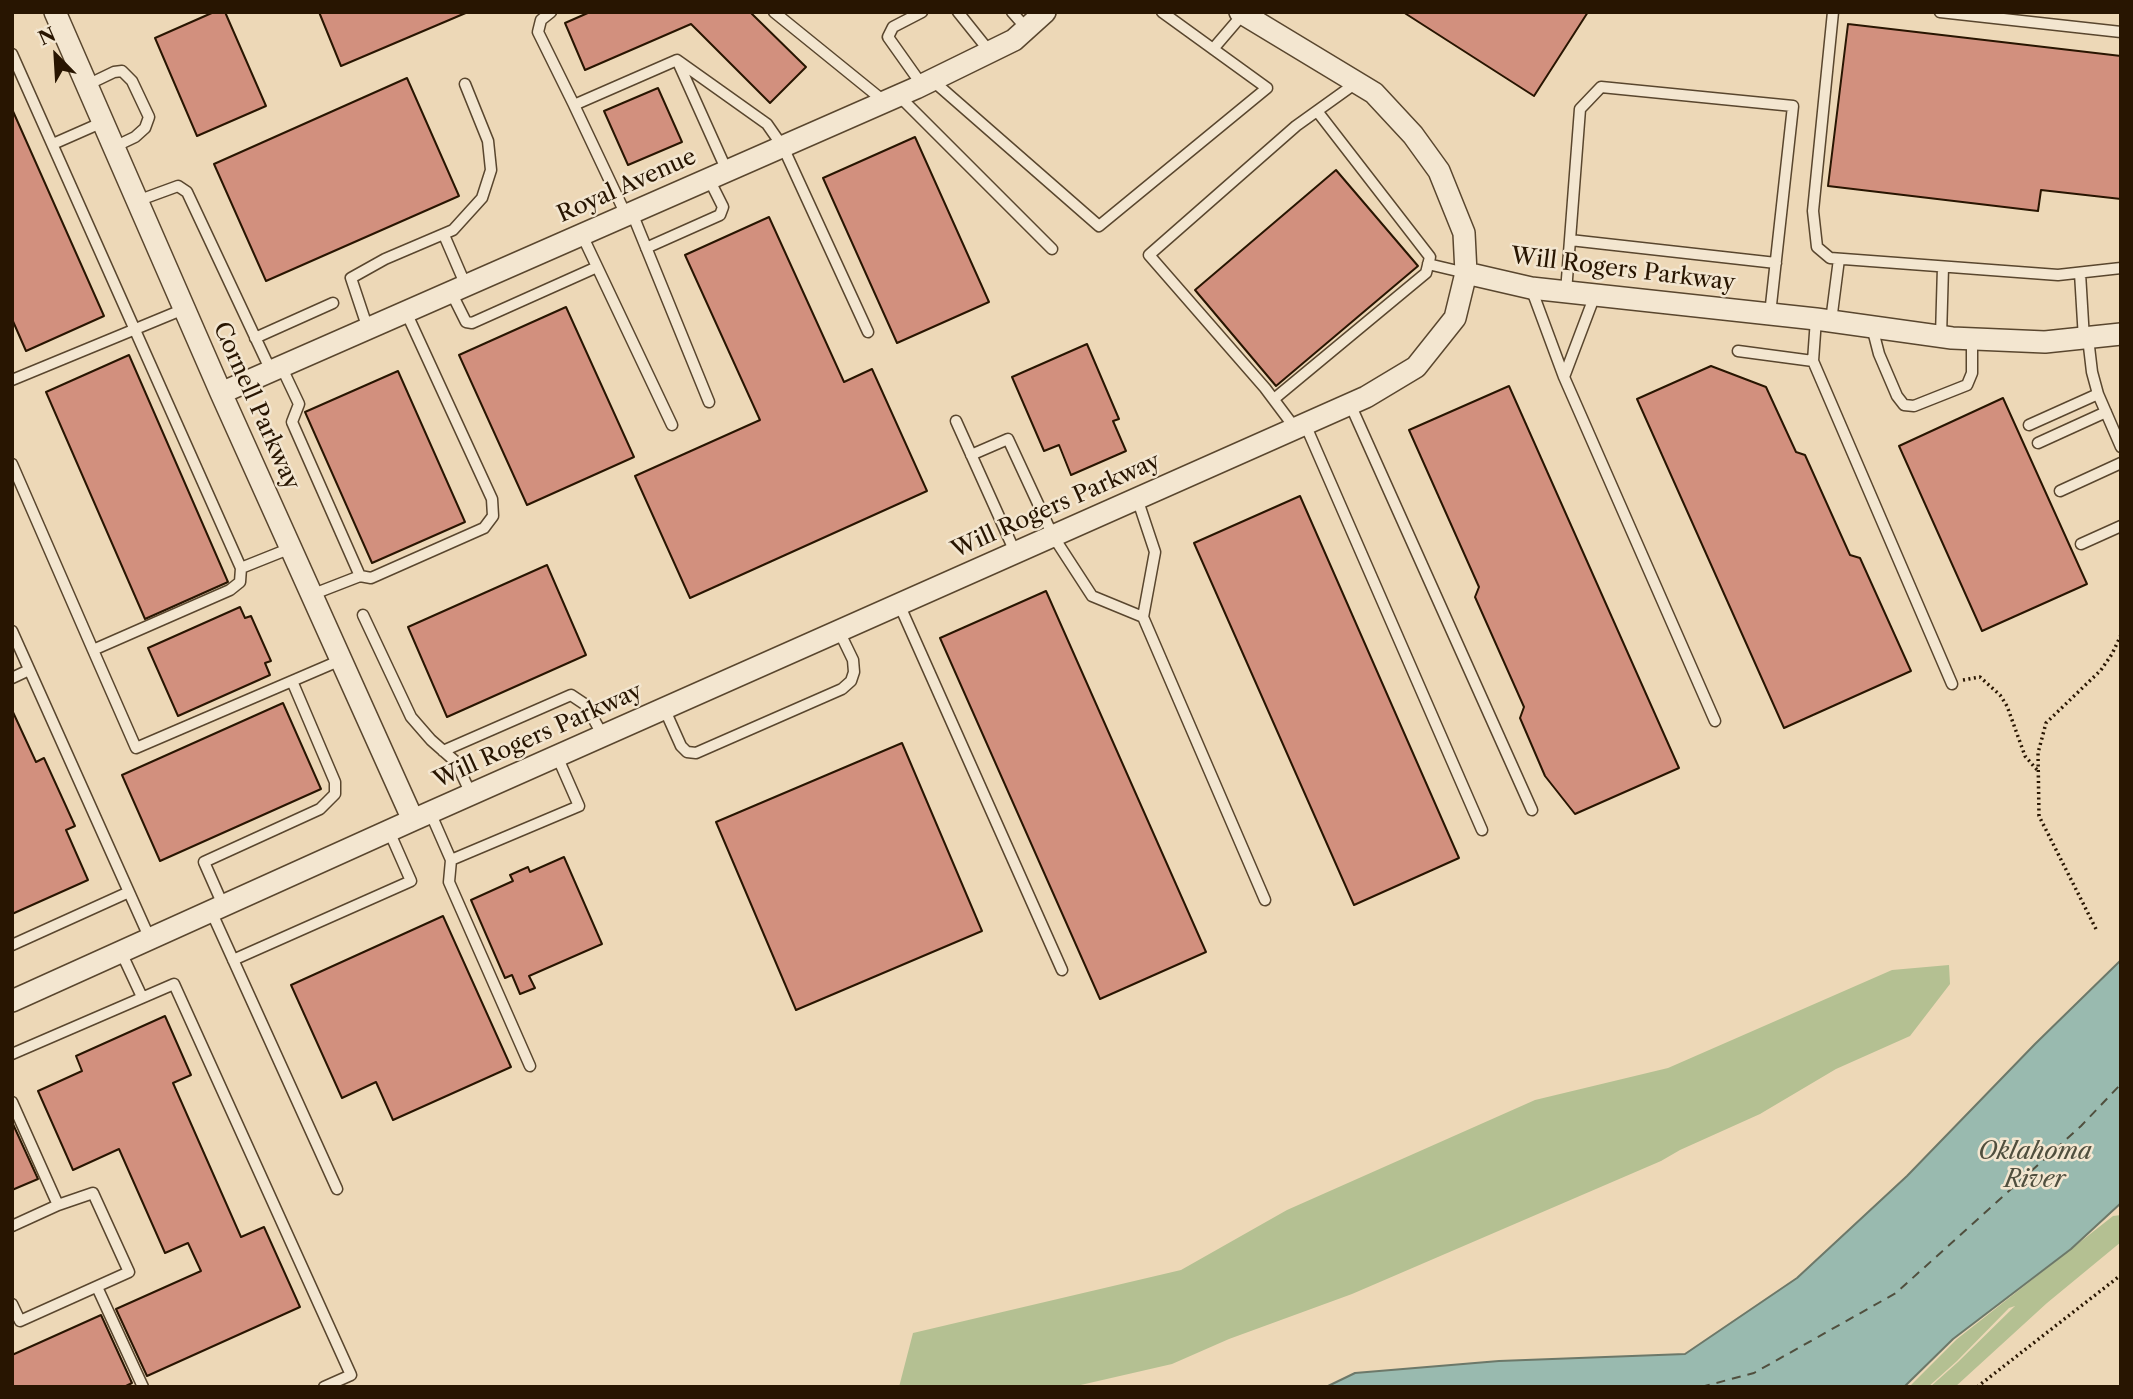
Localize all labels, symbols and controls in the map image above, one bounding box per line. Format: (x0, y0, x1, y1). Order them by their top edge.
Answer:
north arrow (21, 21, 91, 91)
text: N (35, 22, 59, 50)
street label: Royal Avenue (553, 143, 701, 229)
street label: Will Rogers Parkway (1509, 243, 1737, 297)
street label: Cornell Parkway (207, 318, 305, 494)
street label: Will Rogers Parkway (947, 448, 1165, 564)
street label: Will Rogers Parkway (429, 678, 647, 794)
water label: Oklahoma River (1978, 1138, 2092, 1194)

